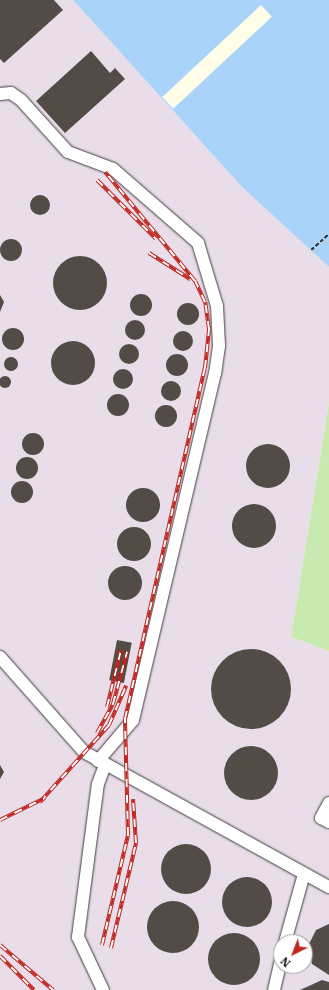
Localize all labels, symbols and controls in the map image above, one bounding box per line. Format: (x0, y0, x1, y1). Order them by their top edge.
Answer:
north arrow (273, 934, 313, 974)
text: N (278, 954, 294, 970)

